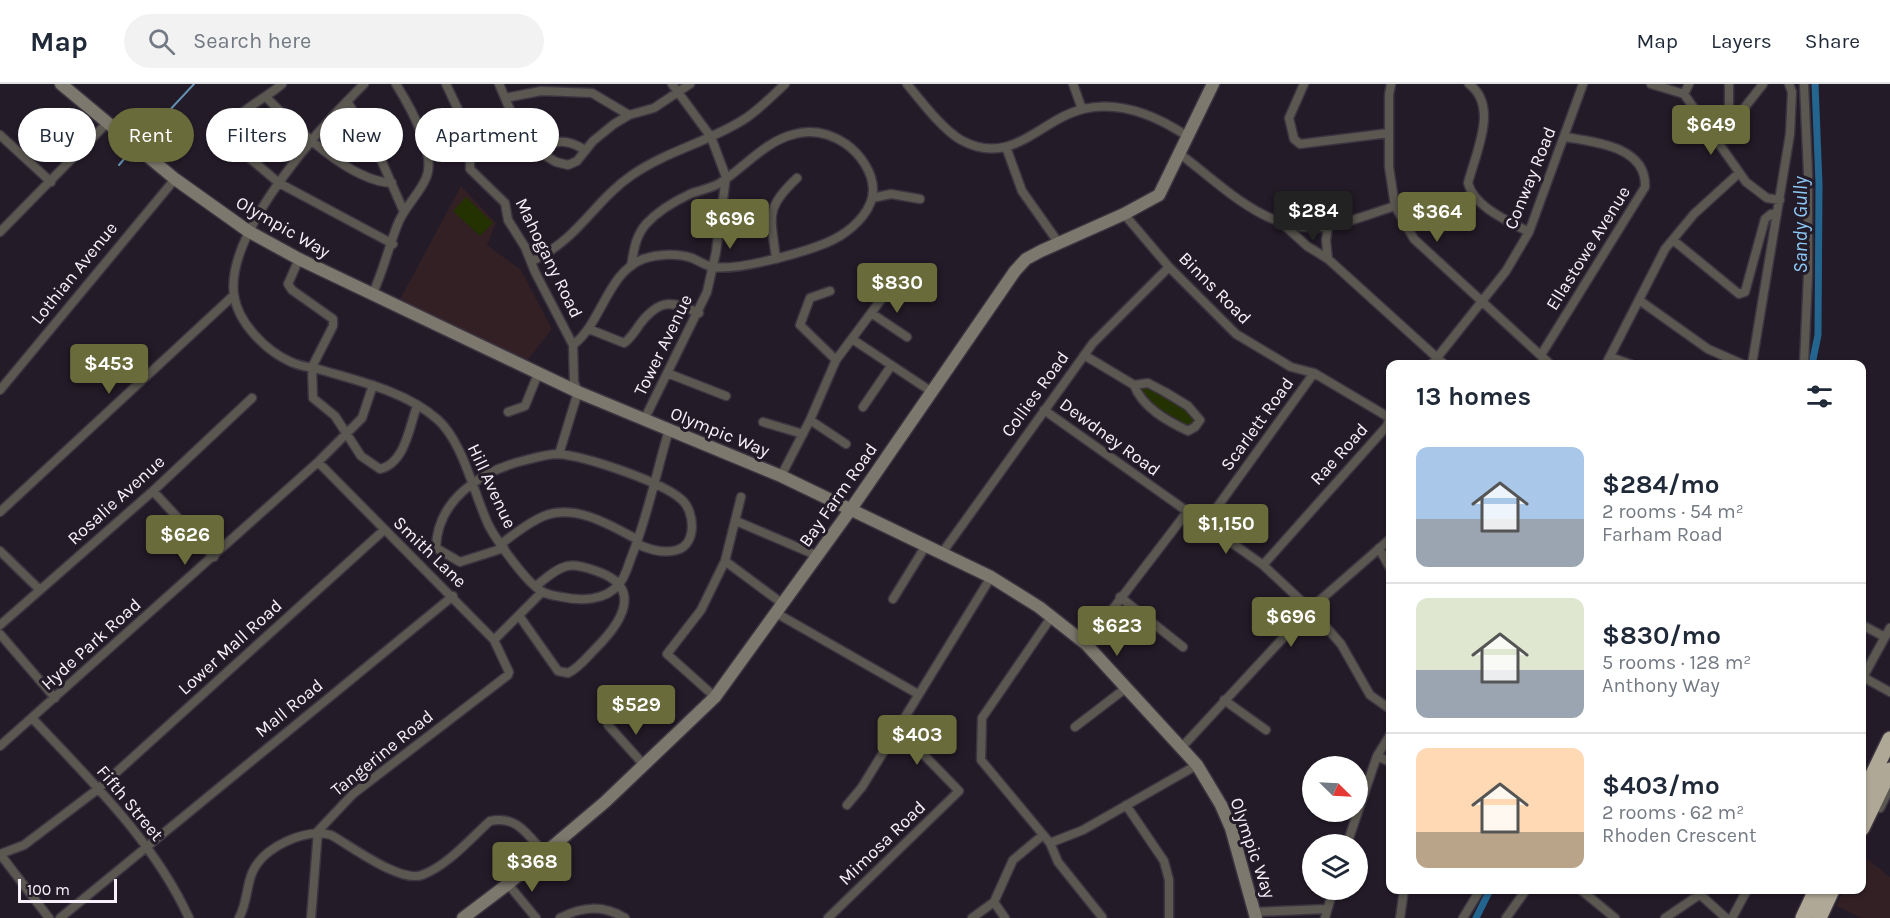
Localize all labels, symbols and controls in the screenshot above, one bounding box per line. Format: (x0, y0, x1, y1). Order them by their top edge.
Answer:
search box (124, 14, 544, 68)
text: Map (30, 25, 88, 58)
icon: search (145, 25, 178, 58)
text: Search here (193, 28, 311, 54)
text: Map (1636, 29, 1678, 53)
text: Layers (1711, 29, 1772, 53)
text: Share (1805, 29, 1860, 53)
pin: $649 (1675, 105, 1747, 156)
chip: Buy (18, 108, 96, 162)
chip: Rent (108, 108, 194, 162)
chip: Filters (206, 108, 308, 162)
chip: New (320, 108, 403, 162)
chip: Apartment (415, 108, 559, 162)
text: $649 (1686, 113, 1736, 136)
street label: Conway Road (1499, 123, 1561, 233)
water label: Sandy Gully (1789, 175, 1812, 273)
street label: Ellastowe Avenue (1541, 182, 1635, 314)
street label: Olympic Way (232, 191, 335, 263)
pin: $284 (1277, 191, 1349, 242)
pin: $364 (1401, 192, 1473, 243)
street label: Mahogany Road (510, 194, 588, 322)
pin: $696 (694, 199, 766, 250)
text: $284 (1288, 199, 1338, 222)
text: $364 (1412, 200, 1462, 223)
text: $696 (705, 207, 755, 230)
street label: Lothian Avenue (26, 217, 122, 329)
street label: Binns Road (1174, 247, 1256, 329)
pin: $830 (861, 263, 933, 314)
text: $830 (871, 271, 923, 294)
street label: Tower Avenue (629, 291, 697, 399)
pin: $453 (73, 344, 145, 395)
street label: Collies Road (996, 347, 1074, 441)
text: $453 (84, 352, 134, 375)
street label: Scarlett Road (1216, 373, 1298, 475)
icon: filters (1803, 380, 1836, 413)
text: 13 homes (1416, 381, 1531, 412)
street label: Dewdney Road (1055, 393, 1165, 481)
street label: Olympic Way (667, 402, 773, 462)
street label: Rae Road (1305, 418, 1373, 490)
street label: Bay Farm Road (794, 439, 882, 551)
street label: Hill Avenue (463, 440, 521, 532)
street label: Rosalie Avenue (63, 451, 169, 549)
text: $284/mo (1602, 469, 1720, 500)
icon: home (1464, 471, 1536, 543)
text: 2 rooms · 54 m² (1602, 500, 1744, 523)
pin: $1,150 (1177, 504, 1275, 555)
street label: Smith Lane (389, 512, 471, 592)
text: $1,150 (1197, 512, 1255, 535)
pin: $626 (149, 515, 221, 566)
text: $626 (160, 523, 210, 546)
text: Farham Road (1602, 523, 1723, 546)
street label: Hyde Park Road (37, 593, 145, 695)
street label: Lower Mall Road (173, 595, 287, 699)
pin: $696 (1255, 597, 1327, 648)
text: $696 (1266, 605, 1316, 628)
pin: $623 (1081, 606, 1153, 657)
text: $623 (1092, 614, 1142, 637)
text: $830/mo (1602, 620, 1721, 651)
icon: home (1464, 622, 1536, 694)
text: 5 rooms · 128 m² (1602, 651, 1751, 674)
street label: Mall Road (251, 674, 327, 742)
text: Anthony Way (1602, 674, 1720, 697)
pin: $529 (600, 685, 672, 736)
text: $529 (611, 693, 661, 716)
street label: Tangerine Road (326, 705, 438, 801)
pin: $403 (881, 715, 953, 766)
text: $403 (892, 723, 942, 746)
north arrow (1302, 756, 1368, 822)
map controls (1302, 756, 1368, 900)
street label: Fifth Street (92, 761, 168, 846)
text: $403/mo (1602, 770, 1720, 801)
icon: home (1464, 772, 1536, 844)
street label: Olympic Way (1225, 795, 1281, 902)
street label: Mimosa Road (834, 796, 930, 890)
text: 2 rooms · 62 m² (1602, 801, 1744, 824)
text: Rhoden Crescent (1602, 824, 1757, 847)
button: layers (1302, 834, 1368, 900)
pin: $368 (496, 842, 568, 893)
text: $368 (506, 850, 558, 873)
scale bar (18, 876, 117, 904)
text: 100 m (27, 880, 70, 899)

